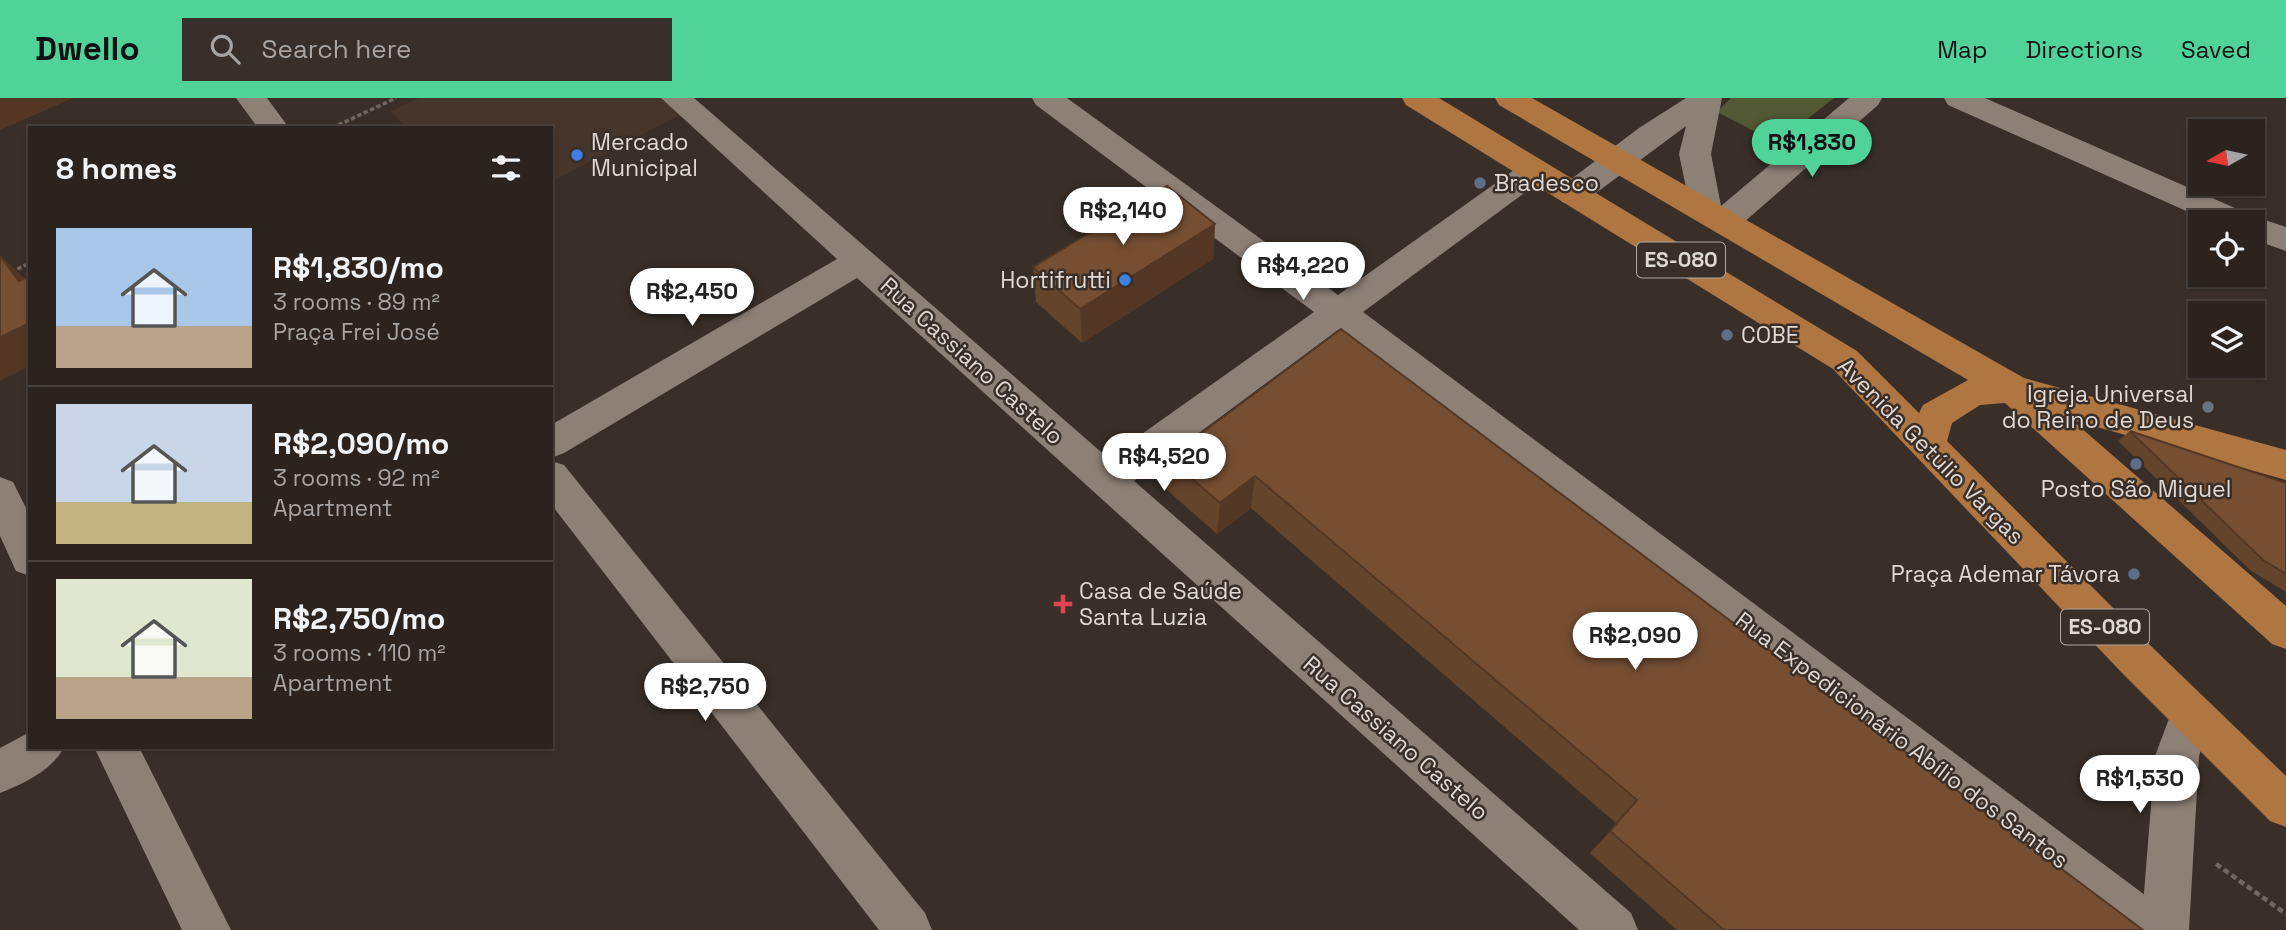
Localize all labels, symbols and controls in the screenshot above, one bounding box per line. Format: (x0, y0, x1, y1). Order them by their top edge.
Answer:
search box (182, 18, 672, 81)
text: Dwello (35, 28, 140, 70)
icon: search (206, 30, 244, 68)
text: Search here (262, 32, 411, 66)
text: Map (1937, 34, 1987, 65)
text: Directions (2025, 34, 2143, 65)
text: Saved (2181, 34, 2251, 65)
north arrow (2188, 119, 2264, 196)
map controls (2188, 119, 2265, 378)
pin: R$1,830 (1747, 120, 1877, 179)
place label: Mercado Municipal (591, 127, 698, 183)
text: R$1,830 (1768, 127, 1856, 157)
marker: Mercado Municipal (569, 147, 585, 163)
text: 8 homes (56, 149, 177, 188)
icon: filters (487, 149, 525, 187)
place label: Bradesco (1494, 168, 1599, 198)
marker: Bradesco (1472, 175, 1488, 191)
pin: R$2,140 (1058, 188, 1188, 247)
text: R$2,140 (1079, 195, 1167, 225)
button: locate (2188, 210, 2265, 287)
pin: R$4,220 (1238, 242, 1368, 302)
road number: ES-080 (1637, 242, 1725, 278)
text: R$1,830/mo (273, 248, 444, 287)
text: R$4,220 (1257, 250, 1349, 280)
icon: home (112, 256, 196, 340)
place label: Hortifrutti (1000, 265, 1111, 295)
pin: R$2,450 (627, 268, 757, 328)
street label: Rua Cassiano Castelo (874, 271, 1070, 451)
marker: Hortifrutti (1117, 272, 1133, 288)
text: R$2,450 (646, 276, 738, 306)
text: 3 rooms · 89 m² (273, 287, 440, 317)
button: layers (2188, 301, 2265, 378)
text: Praça Frei José (273, 317, 440, 347)
place label: COBE (1741, 320, 1799, 350)
marker: COBE (1719, 327, 1735, 343)
street label: Avenida Getúlio Vargas (1831, 351, 2031, 551)
place label: Igreja Universal do Reino de Deus (2002, 379, 2194, 435)
marker: Igreja Universal do Reino de Deus (2200, 399, 2216, 415)
text: R$2,090/mo (273, 424, 449, 463)
icon: home (112, 432, 196, 516)
pin: R$4,520 (1099, 434, 1229, 493)
text: R$4,520 (1118, 441, 1210, 471)
marker: Posto São Miguel (2128, 456, 2144, 472)
text: 3 rooms · 92 m² (273, 463, 440, 493)
place label: Posto São Miguel (2041, 474, 2231, 504)
text: Apartment (273, 493, 393, 523)
place label: Praça Ademar Távora (1891, 559, 2120, 589)
marker: Praça Ademar Távora (2126, 566, 2142, 582)
place label: Casa de Saúde Santa Luzia (1079, 576, 1242, 632)
marker: Casa de Saúde Santa Luzia (1053, 594, 1073, 614)
text: R$2,750/mo (273, 599, 445, 638)
street label: Rua Expedicionário Abílio dos Santos (1730, 605, 2074, 875)
icon: home (112, 607, 196, 691)
road number: ES-080 (2061, 610, 2149, 644)
pin: R$2,090 (1570, 612, 1700, 672)
text: R$2,090 (1589, 620, 1681, 650)
text: 3 rooms · 110 m² (273, 638, 446, 668)
street label: Rua Cassiano Castelo (1297, 649, 1495, 827)
pin: R$2,750 (640, 664, 770, 723)
text: Apartment (273, 668, 393, 698)
text: R$2,750 (660, 671, 750, 701)
pin: R$1,530 (2075, 756, 2205, 815)
text: R$1,530 (2096, 763, 2184, 793)

